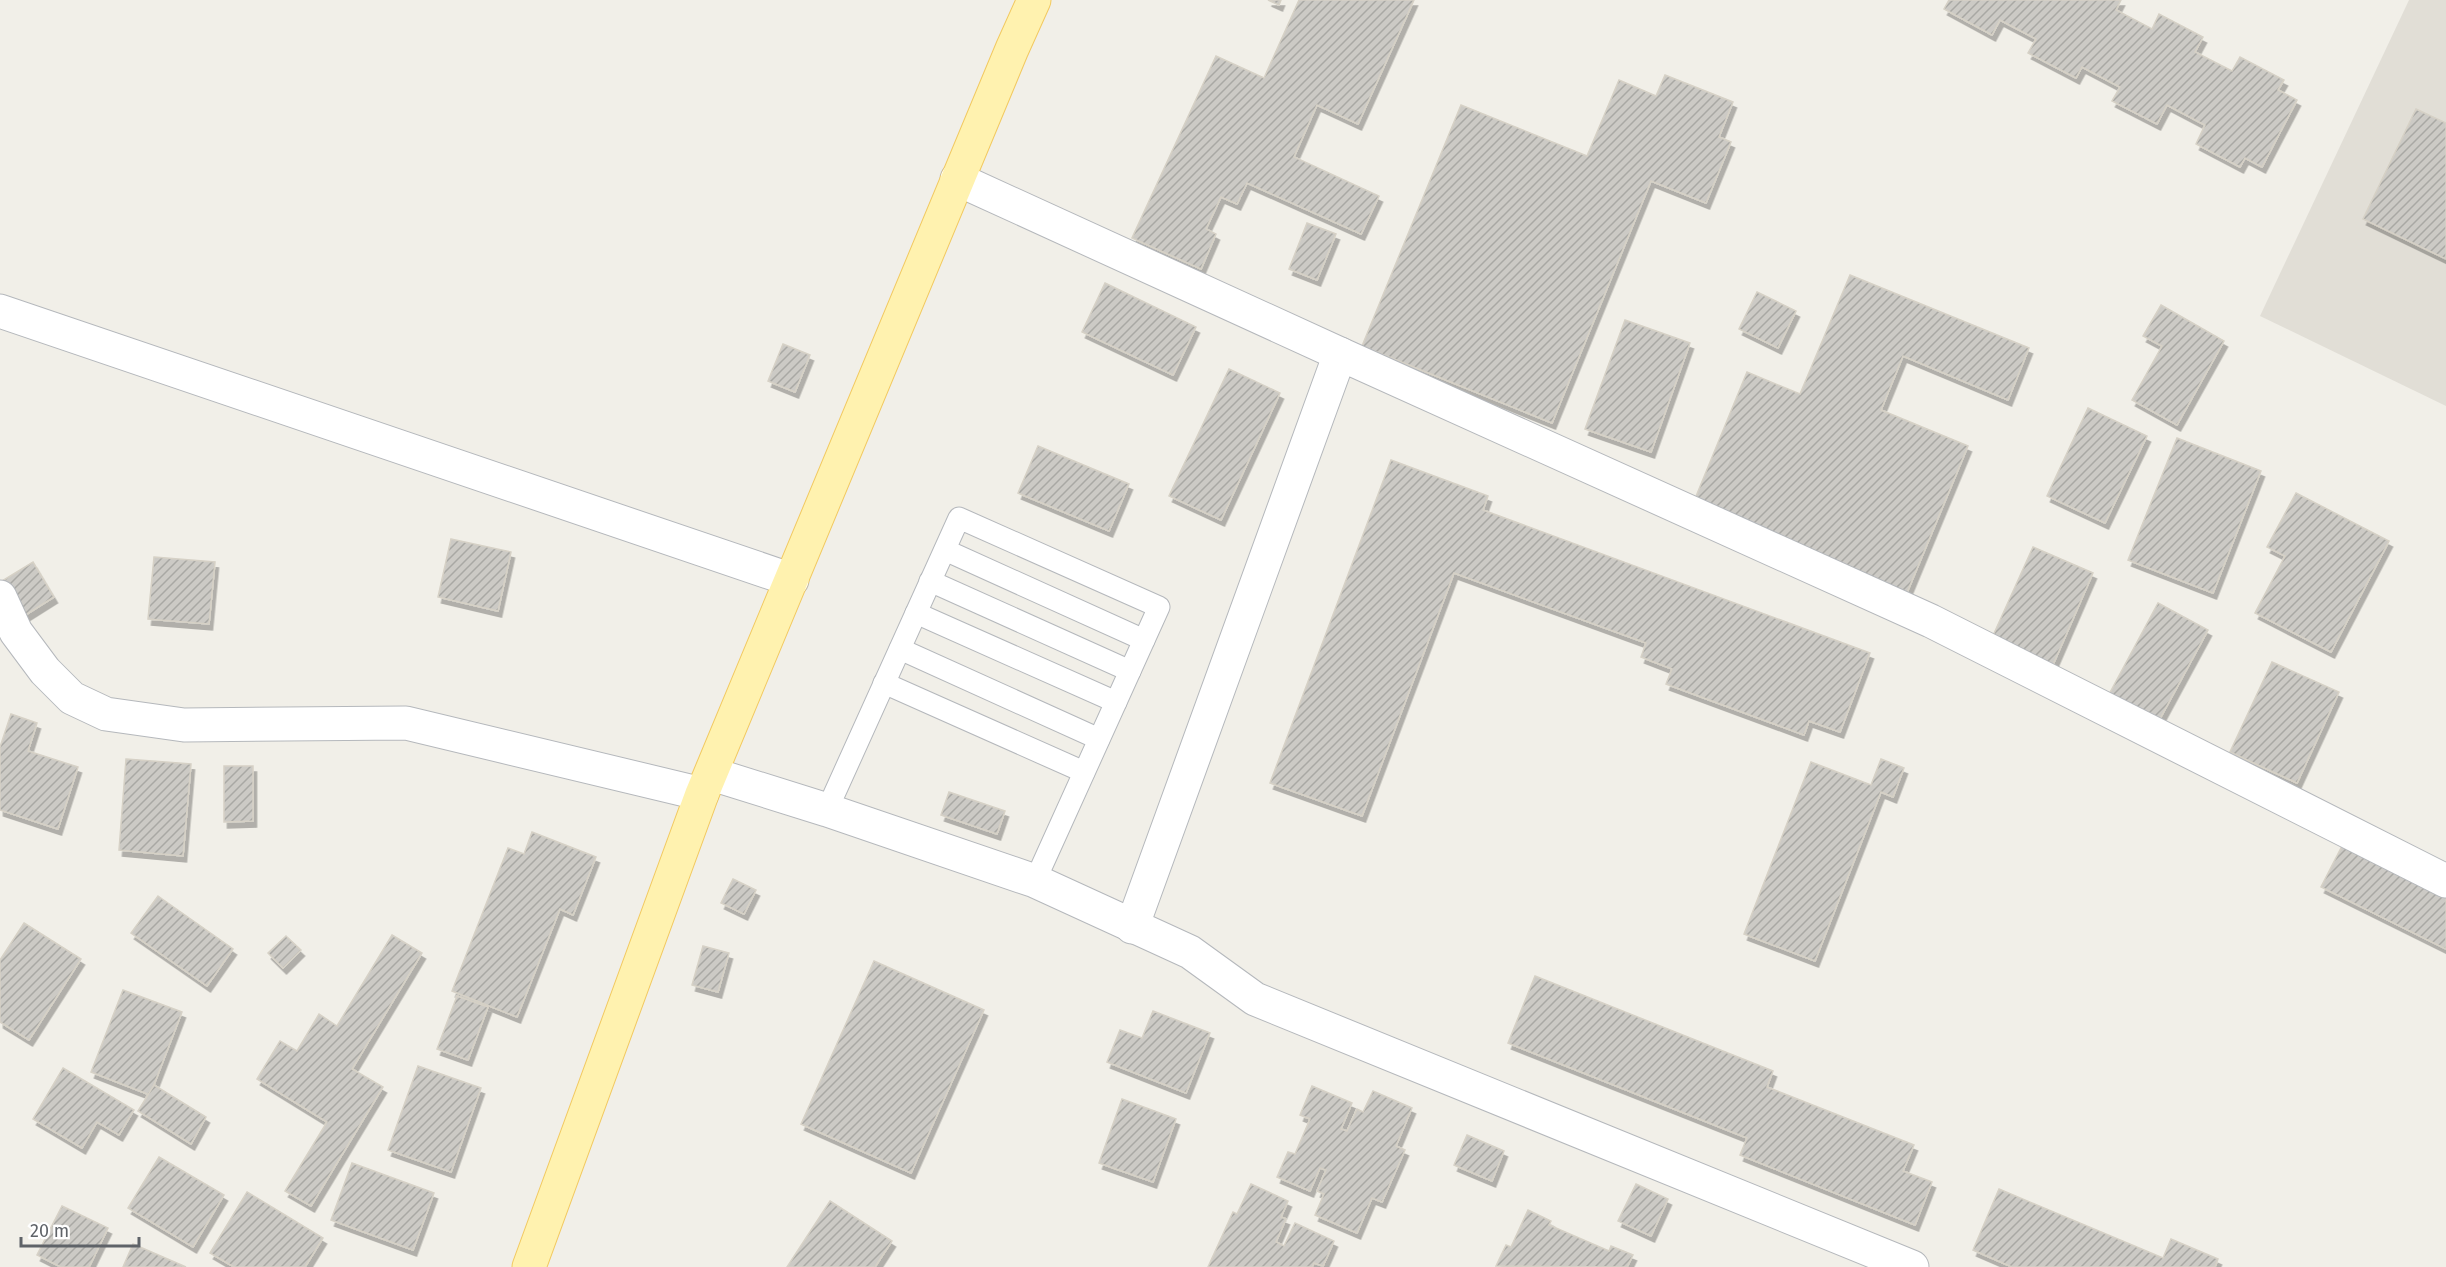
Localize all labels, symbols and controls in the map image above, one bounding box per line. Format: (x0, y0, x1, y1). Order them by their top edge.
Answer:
scale bar (21, 1210, 140, 1248)
text: 20 m (30, 1220, 69, 1242)

